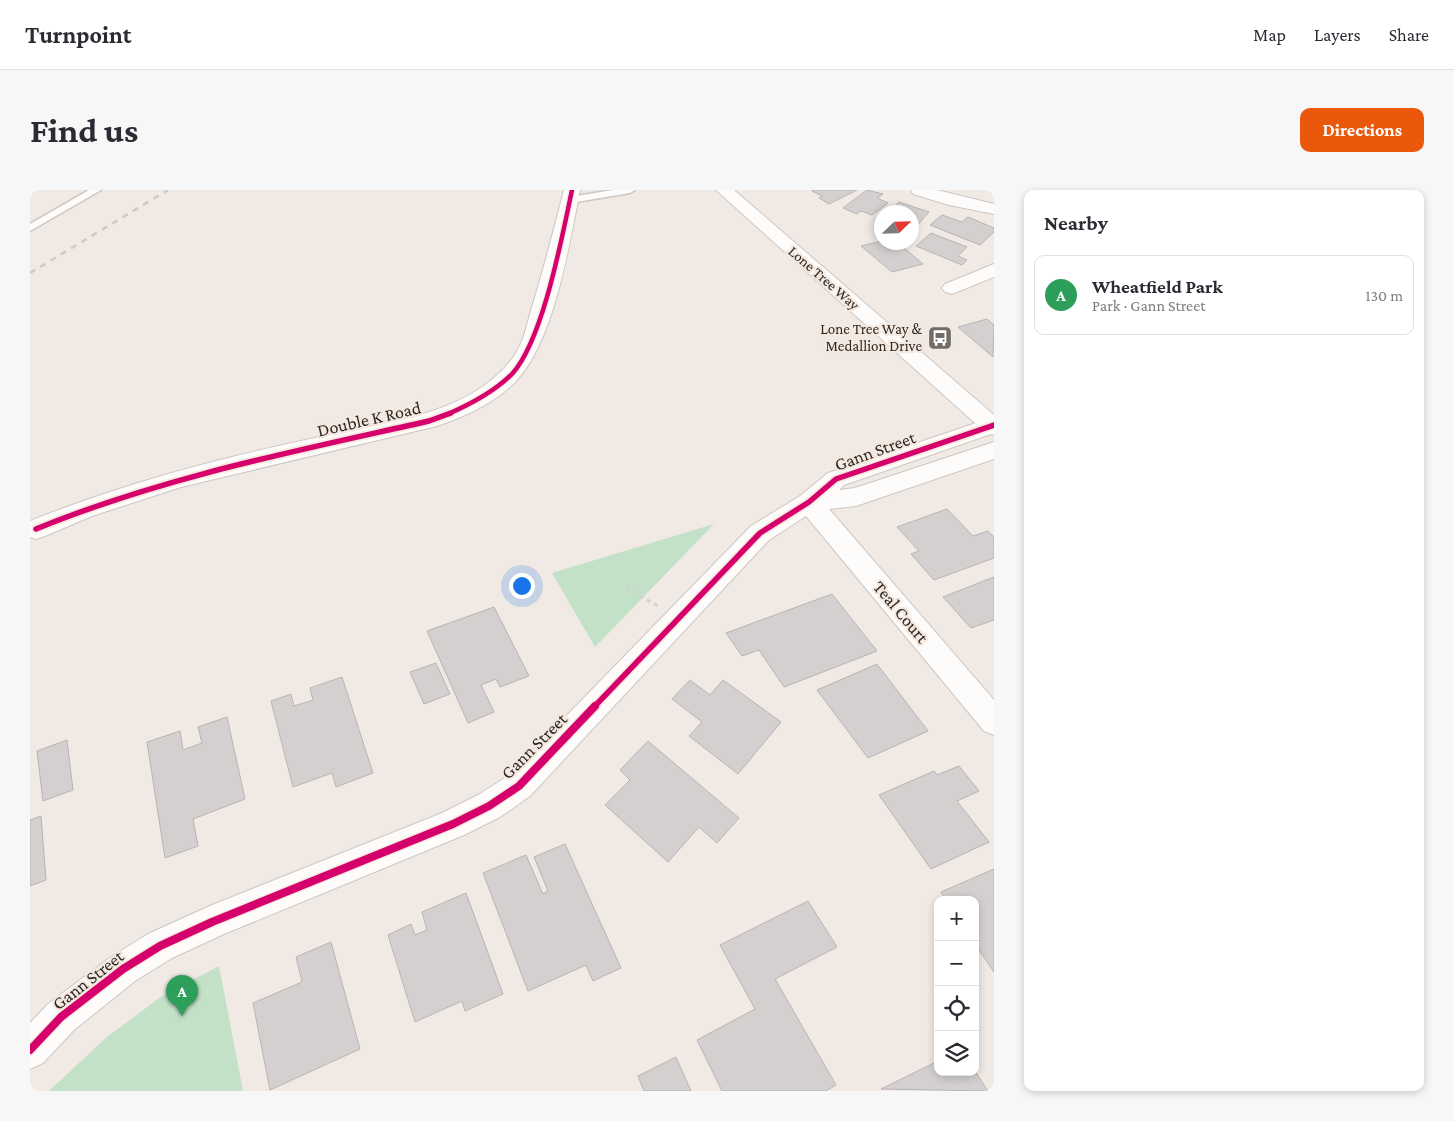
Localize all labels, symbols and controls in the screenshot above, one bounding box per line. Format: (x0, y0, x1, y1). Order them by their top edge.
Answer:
text: Turnpoint (25, 21, 131, 48)
text: Map (1253, 25, 1286, 45)
text: Layers (1314, 25, 1361, 45)
text: Share (1389, 25, 1429, 45)
button: Directions (1300, 108, 1424, 152)
text: Find us (30, 111, 138, 150)
north arrow (874, 205, 919, 250)
text: Nearby (1044, 211, 1108, 235)
street label: Lone Tree Way (785, 243, 863, 314)
text: Wheatfield Park (1092, 276, 1223, 297)
text: A (1056, 287, 1066, 304)
text: 130 m (1365, 287, 1403, 304)
text: Park · Gann Street (1092, 297, 1205, 314)
place label: Lone Tree Way & Medallion Drive (820, 321, 923, 354)
bus stop icon: Lone Tree Way & Medallion Drive (927, 325, 953, 351)
street label: Double K Road (315, 397, 423, 441)
street label: Gann Street (832, 427, 919, 475)
your location (509, 573, 535, 599)
street label: Teal Court (869, 577, 933, 648)
street label: Gann Street (497, 708, 572, 783)
map controls (934, 896, 979, 1076)
button: + (934, 896, 979, 941)
button: − (934, 941, 979, 986)
street label: Gann Street (49, 945, 128, 1014)
pin: A (166, 975, 198, 1016)
button: locate (934, 986, 979, 1031)
button: layers (934, 1031, 979, 1076)

